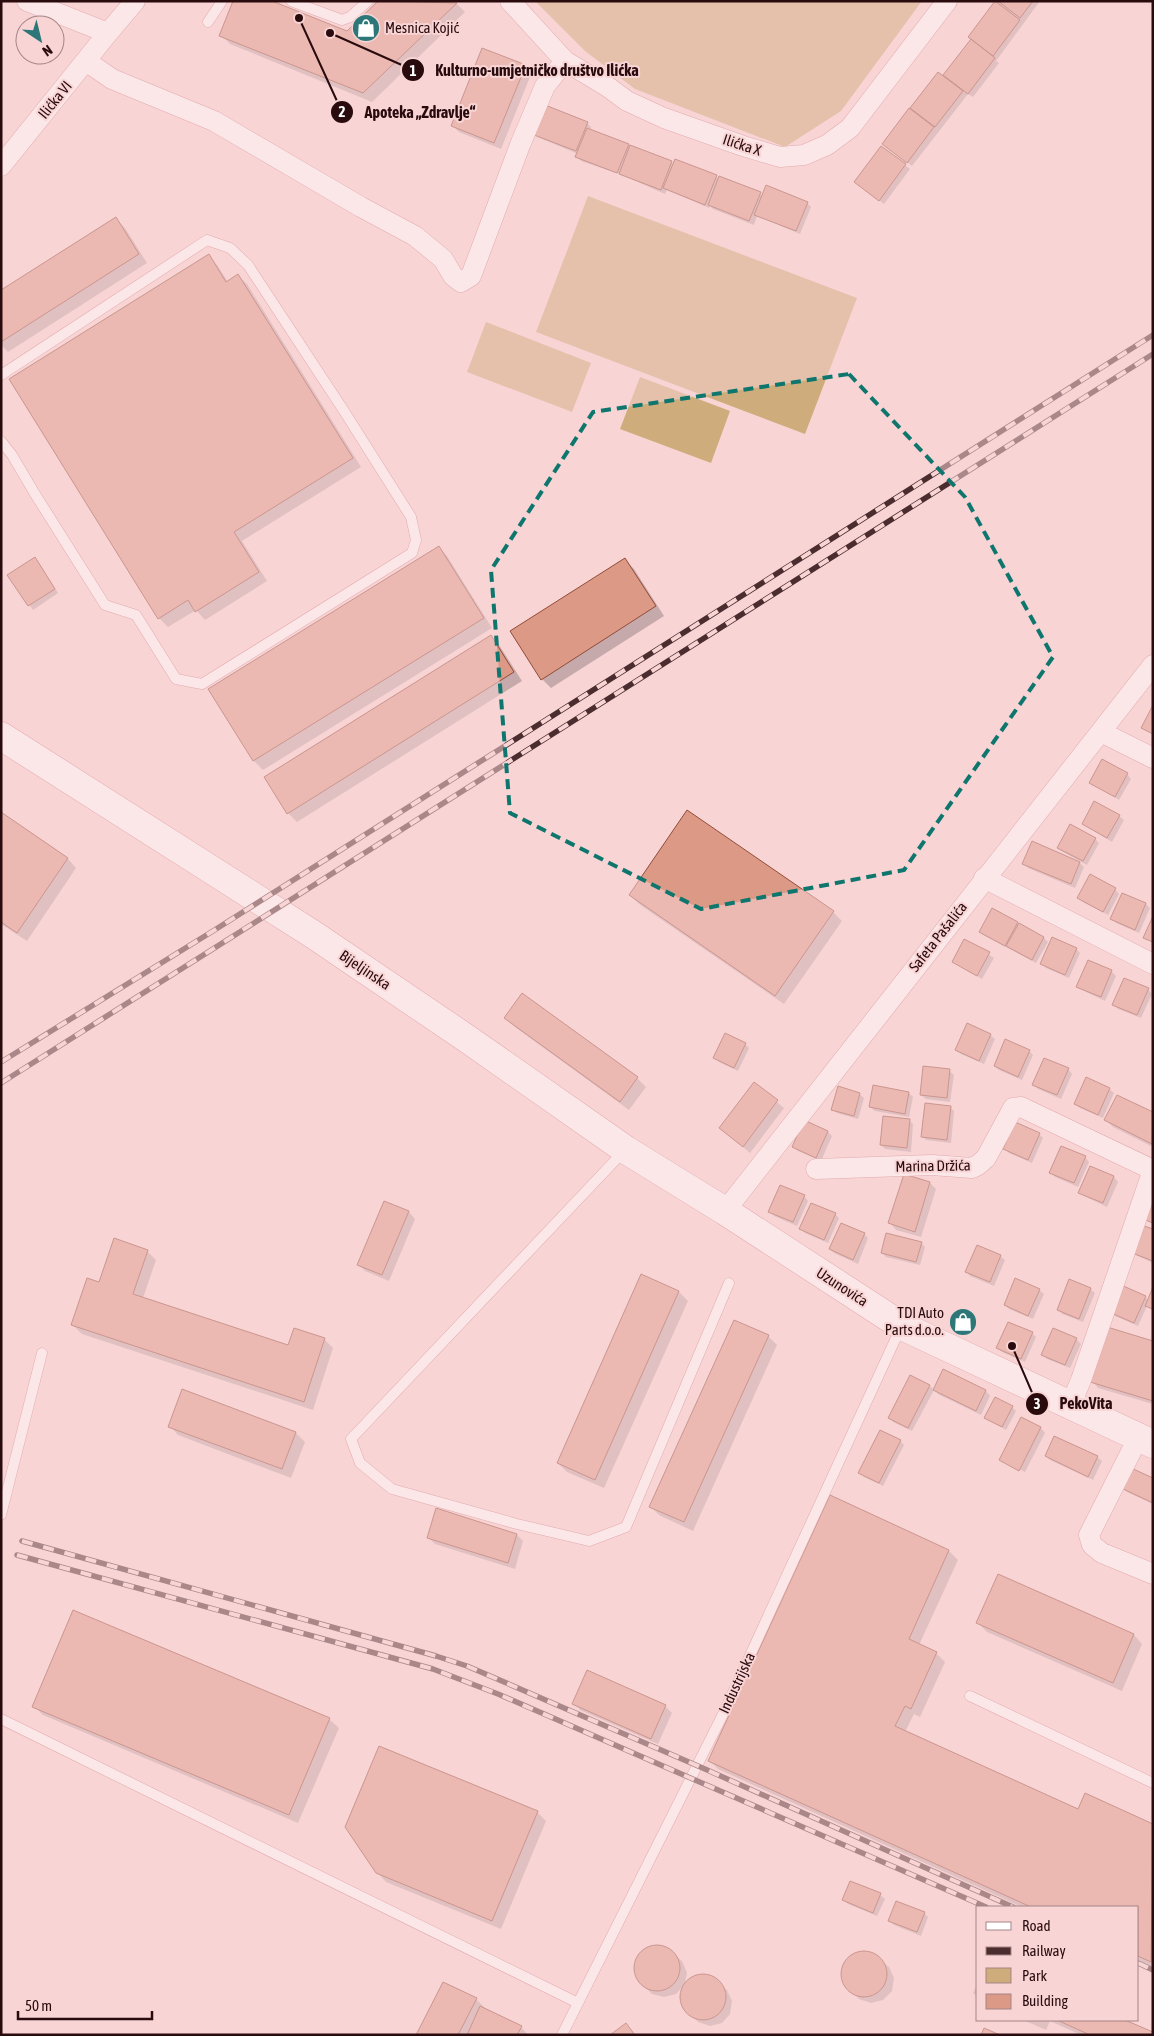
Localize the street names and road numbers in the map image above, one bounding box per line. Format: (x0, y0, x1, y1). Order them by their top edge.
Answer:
street label: Ilićka VI (34, 77, 75, 122)
street label: Ilićka X (721, 130, 764, 159)
street label: Safeta Pašalića (905, 898, 970, 975)
street label: Bijeljinska (337, 946, 394, 993)
street label: Marina Držića (895, 1156, 971, 1175)
street label: Uzunovića (813, 1264, 871, 1309)
street label: Industrijska (715, 1650, 758, 1716)

